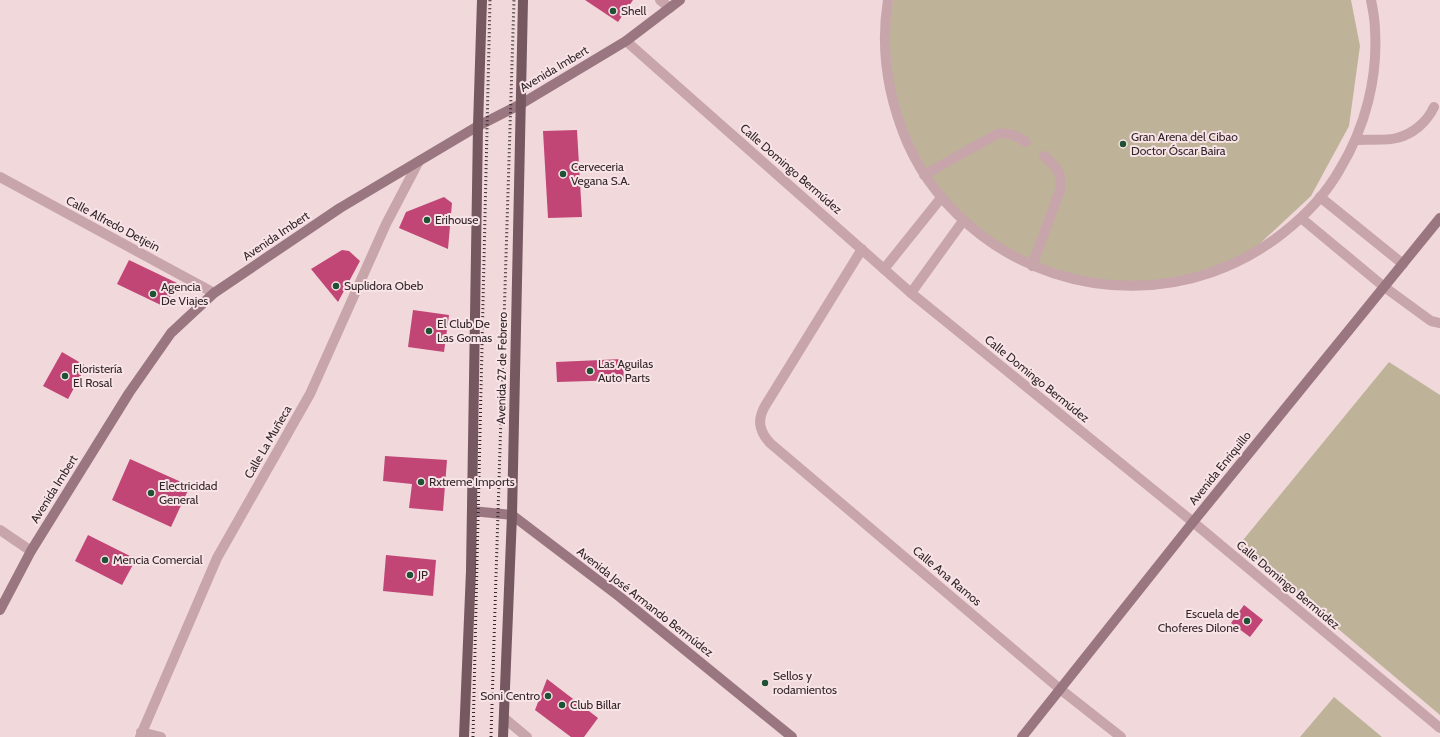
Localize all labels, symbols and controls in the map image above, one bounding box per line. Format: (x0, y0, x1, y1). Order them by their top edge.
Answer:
place label: Shell (621, 3, 646, 18)
marker: Shell (608, 6, 618, 16)
street label: Avenida Imbert (517, 42, 591, 95)
street label: Calle Domingo Bermúdez (737, 120, 846, 217)
place label: Gran Arena del Cibao Doctor Óscar Baira (1131, 129, 1238, 158)
marker: Gran Arena del Cibao Doctor Óscar Baira (1118, 139, 1128, 149)
place label: Cerveceria Vegana S.A. (571, 159, 630, 188)
marker: Cerveceria Vegana S.A. (558, 169, 568, 179)
street label: Calle Alfredo Detjein (64, 192, 163, 255)
street label: Avenida Imbert (239, 208, 312, 263)
place label: Erihouse (435, 212, 478, 227)
marker: Erihouse (422, 215, 432, 225)
place label: Suplidora Obeb (344, 278, 424, 293)
place label: Agencia De Viajes (161, 279, 208, 308)
marker: Suplidora Obeb (331, 281, 341, 291)
marker: Agencia De Viajes (148, 289, 158, 299)
street label: Avenida 27 de Febrero (493, 311, 510, 424)
place label: El Club De Las Gomas (437, 316, 492, 345)
marker: El Club De Las Gomas (424, 326, 434, 336)
street label: Calle Domingo Bermúdez (982, 332, 1093, 426)
place label: Las Aguilas Auto Parts (598, 356, 653, 385)
place label: Floristería El Rosal (73, 361, 122, 390)
marker: Las Aguilas Auto Parts (585, 366, 595, 376)
marker: Floristería El Rosal (60, 371, 70, 381)
street label: Calle La Muñeca (241, 402, 295, 481)
street label: Avenida Enriquillo (1185, 427, 1254, 508)
street label: Avenida Imbert (27, 452, 80, 526)
place label: Rxtreme Imports (429, 474, 515, 489)
marker: Rxtreme Imports (416, 477, 426, 487)
place label: Electricidad General (159, 478, 217, 507)
marker: Electricidad General (146, 488, 156, 498)
street label: Calle Domingo Bermúdez (1234, 537, 1343, 632)
street label: Calle Ana Ramos (910, 542, 985, 609)
street label: Avenida José Armando Bermúdez (574, 544, 717, 660)
place label: Mencia Comercial (113, 552, 203, 567)
marker: Mencia Comercial (100, 555, 110, 565)
place label: JP (417, 567, 428, 582)
marker: JP (405, 570, 415, 580)
place label: Escuela de Choferes Dilone (1158, 606, 1239, 635)
marker: Escuela de Choferes Dilone (1242, 616, 1252, 626)
place label: Sellos y rodamientos (773, 668, 837, 697)
marker: Sellos y rodamientos (760, 678, 770, 688)
place label: Soni Centro (480, 688, 540, 703)
marker: Soni Centro (543, 691, 553, 701)
place label: Club Billar (570, 697, 621, 712)
marker: Club Billar (557, 700, 567, 710)

